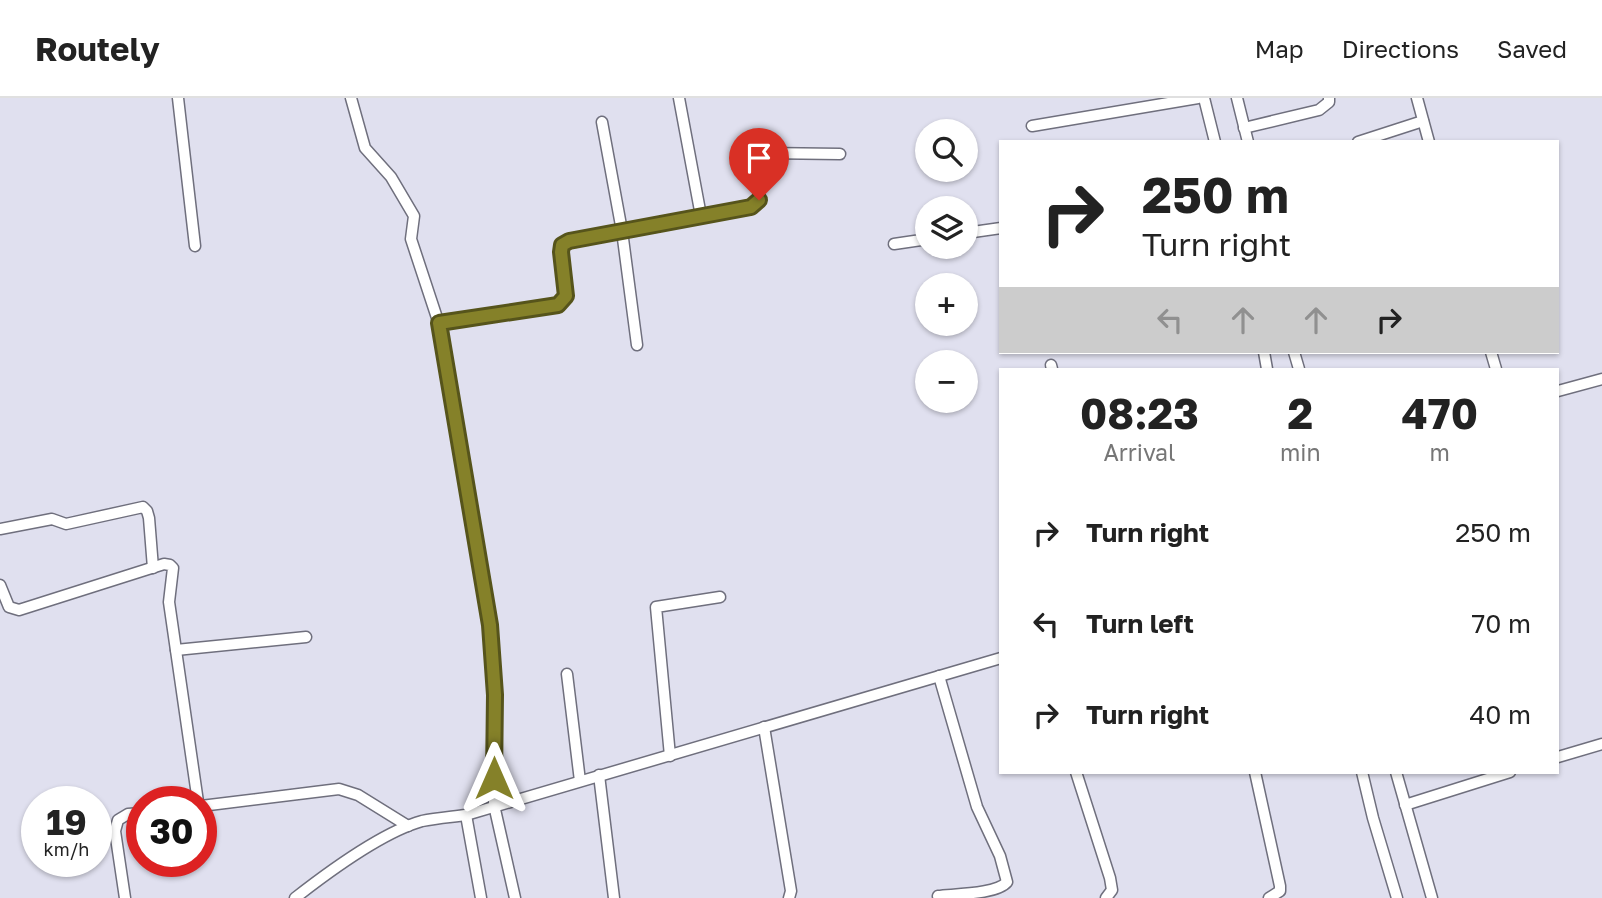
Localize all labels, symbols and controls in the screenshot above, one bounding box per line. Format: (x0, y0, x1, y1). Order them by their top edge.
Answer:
text: Routely (35, 29, 160, 68)
text: Map (1255, 34, 1304, 63)
text: Directions (1342, 34, 1459, 63)
text: Saved (1497, 34, 1567, 63)
map controls (915, 119, 978, 413)
button: search (915, 119, 978, 182)
pin (729, 128, 789, 200)
icon: arrive (740, 139, 778, 177)
text: 250 m (1142, 165, 1289, 224)
icon: right (1027, 168, 1118, 259)
button: layers (915, 196, 978, 259)
text: Turn right (1142, 225, 1291, 263)
button: + (915, 273, 978, 336)
icon: left (1151, 301, 1189, 339)
icon: ahead (1224, 301, 1262, 339)
icon: ahead (1297, 301, 1335, 339)
icon: right (1370, 301, 1408, 339)
button: − (915, 350, 978, 413)
text: 08:23 (1080, 388, 1199, 438)
text: 2 (1287, 388, 1313, 438)
text: 470 (1402, 388, 1478, 438)
text: Arrival (1103, 438, 1175, 466)
text: min (1280, 438, 1321, 466)
text: m (1430, 438, 1450, 466)
icon: right (1027, 514, 1065, 552)
text: Turn right (1086, 517, 1209, 548)
text: 250 m (1455, 517, 1531, 548)
icon: left (1027, 605, 1065, 643)
text: Turn left (1086, 608, 1194, 639)
text: 70 m (1472, 608, 1531, 639)
icon: right (1027, 696, 1065, 734)
text: Turn right (1086, 699, 1209, 730)
text: 40 m (1470, 699, 1531, 730)
position arrow (457, 741, 531, 815)
speed limit sign: 30 (126, 786, 217, 877)
text: 19 (46, 801, 87, 843)
text: km/h (44, 838, 89, 860)

